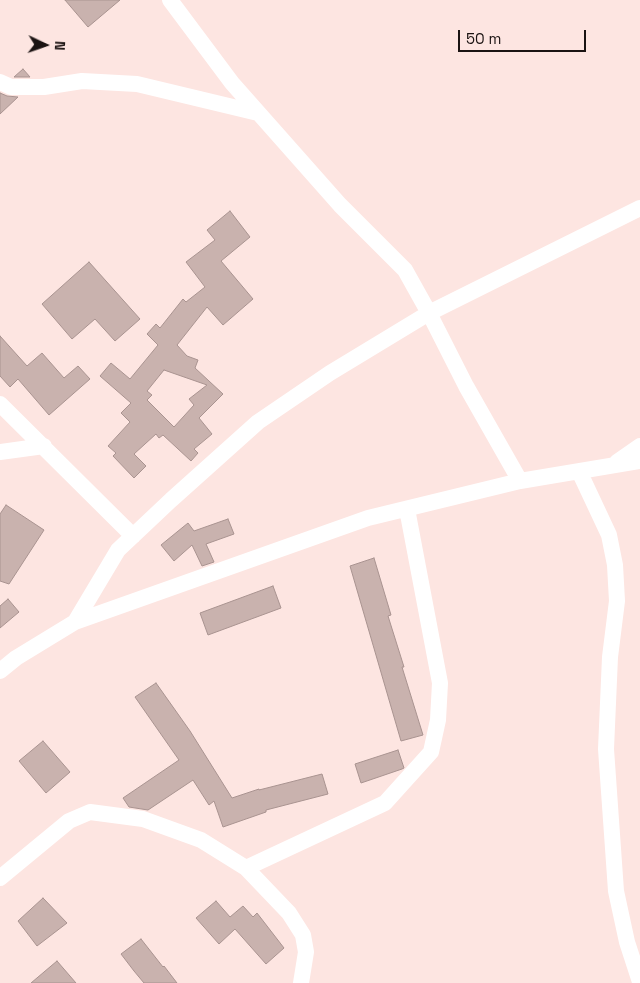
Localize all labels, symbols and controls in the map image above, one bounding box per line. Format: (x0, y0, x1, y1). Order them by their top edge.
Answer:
north arrow (20, 20, 70, 70)
scale bar (460, 20, 588, 52)
text: 50 m (466, 29, 501, 48)
text: N (51, 41, 69, 51)

